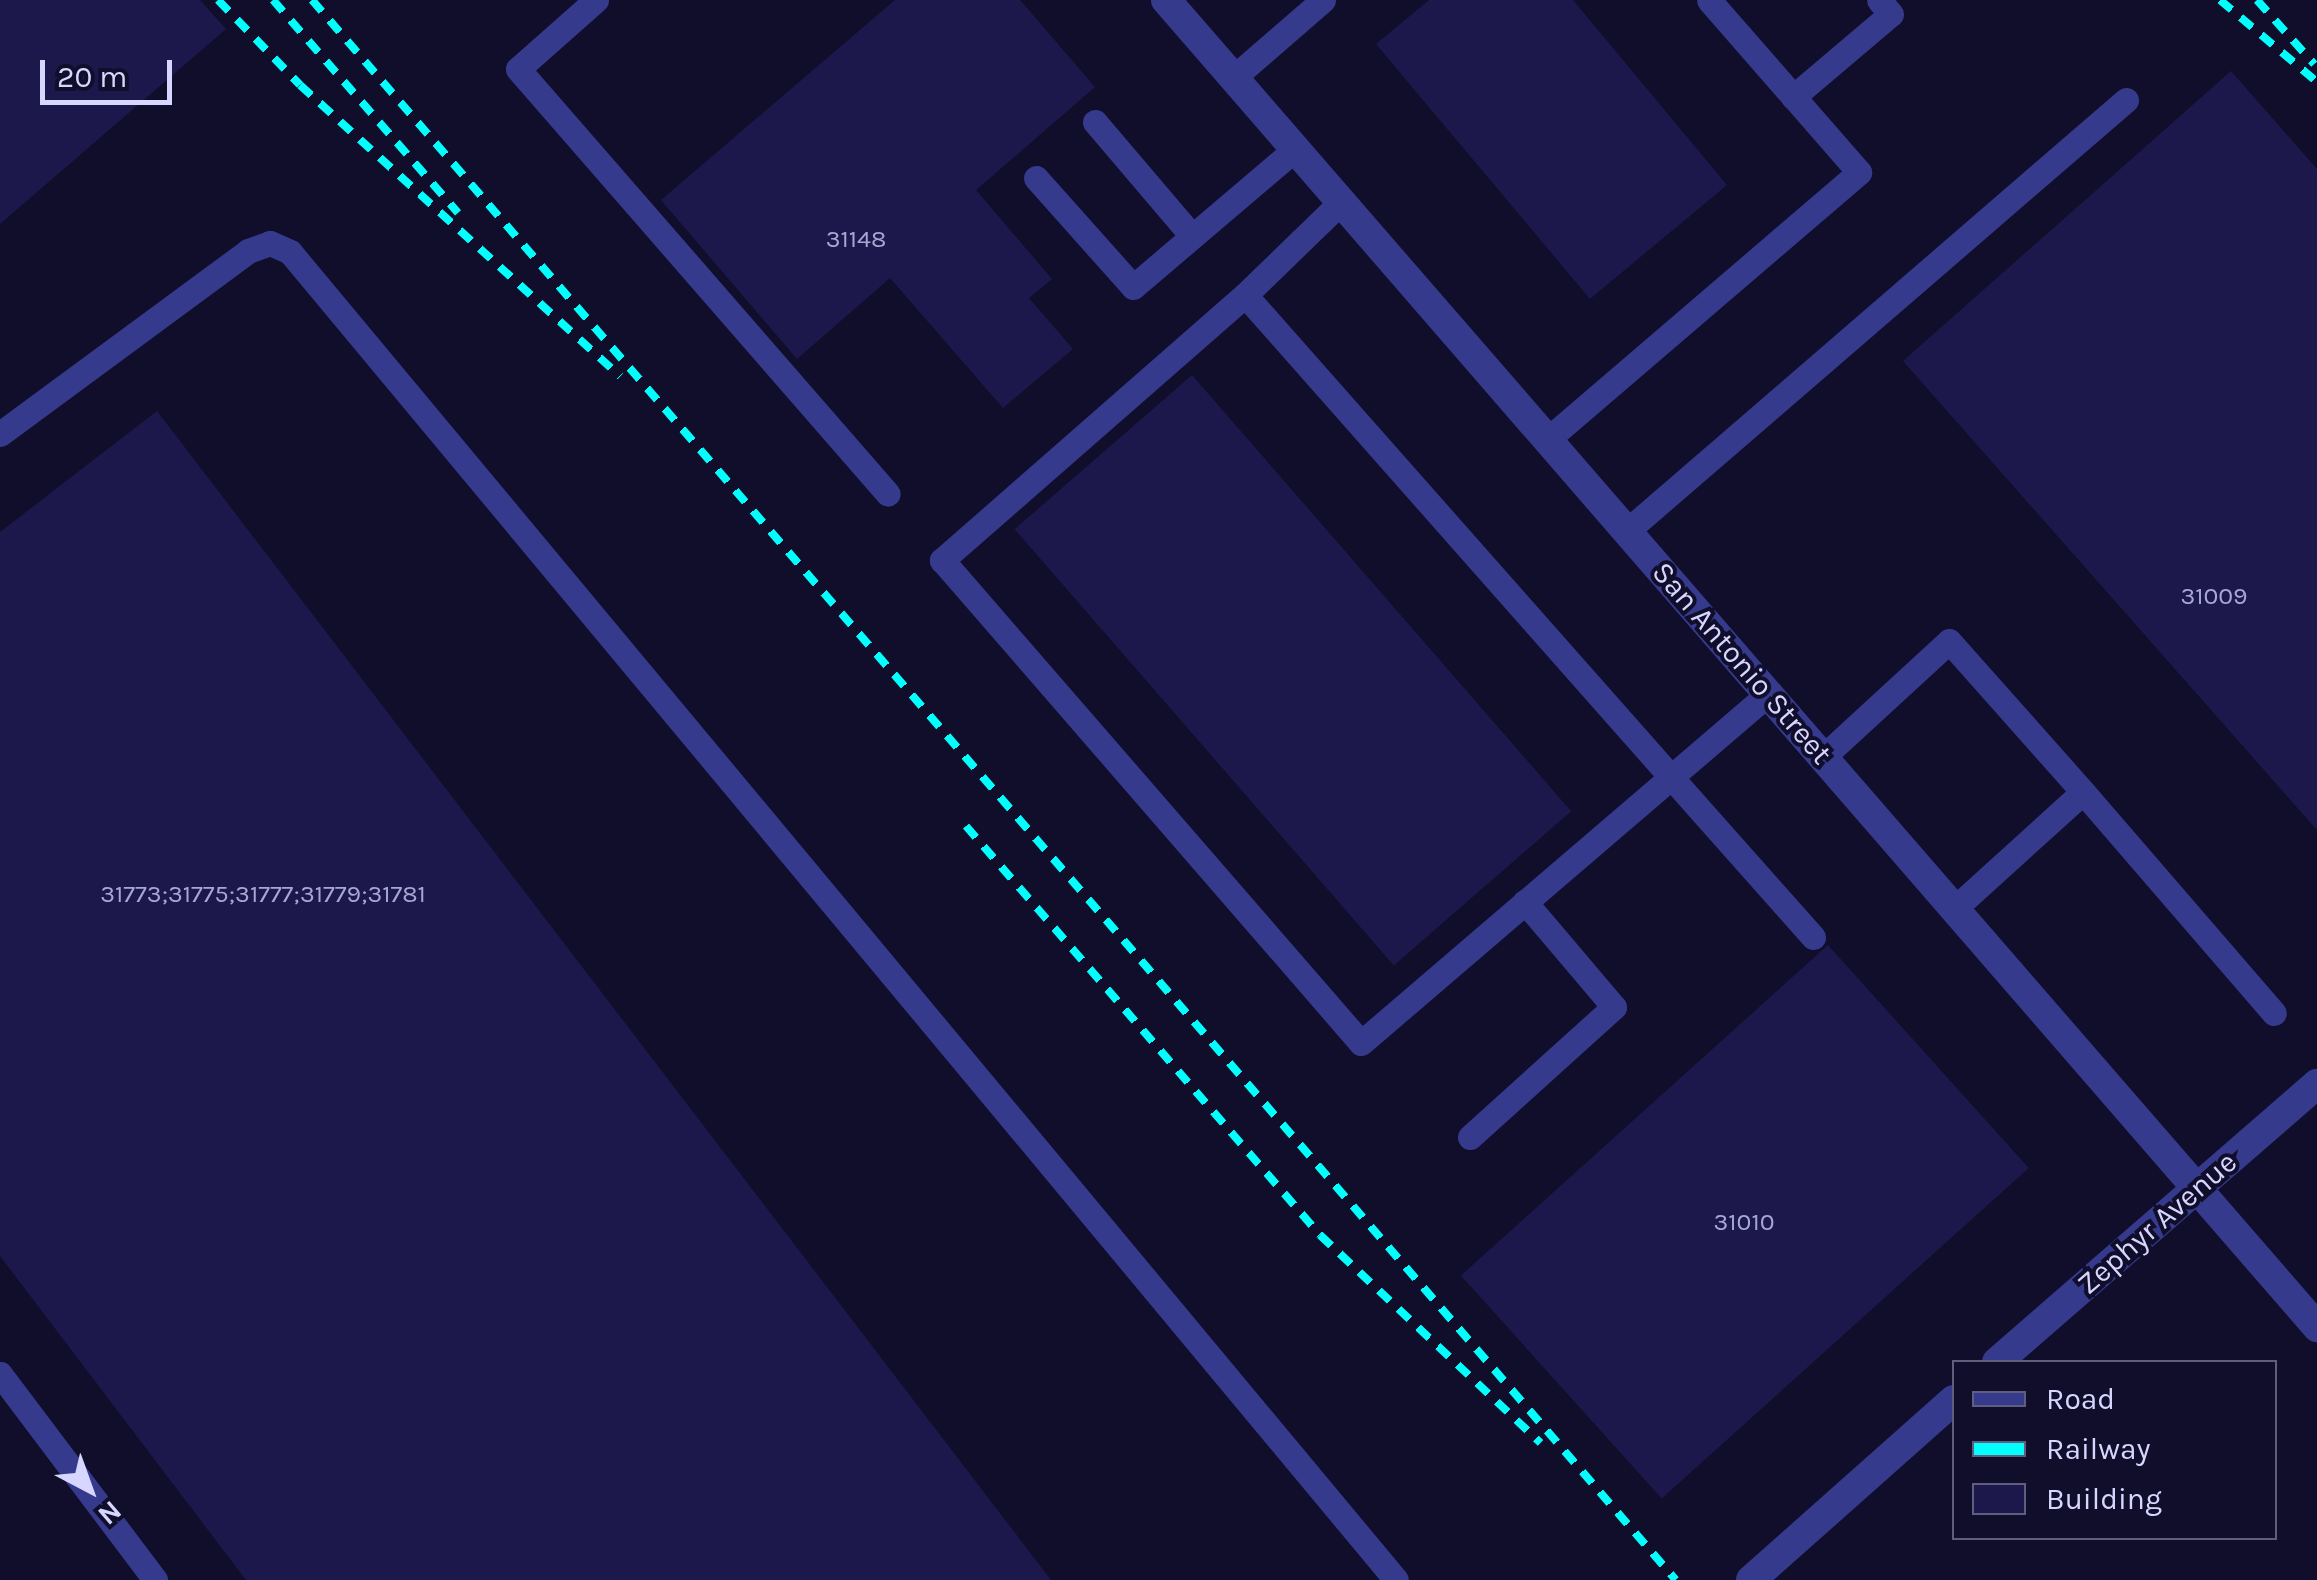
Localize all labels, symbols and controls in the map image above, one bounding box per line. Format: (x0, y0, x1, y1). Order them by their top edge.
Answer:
scale bar (45, 40, 178, 102)
text: 20 m (57, 59, 127, 95)
house number: 31148 (826, 224, 886, 254)
street label: San Antonio Street (1645, 555, 1839, 771)
house number: 31009 (2180, 581, 2248, 611)
house number: 31773;31775;31777;31779;31781 (100, 879, 426, 909)
street label: Zephyr Avenue (2070, 1144, 2244, 1302)
house number: 31010 (1714, 1207, 1774, 1237)
legend (1952, 1360, 2277, 1540)
text: Road (2046, 1381, 2115, 1417)
text: Railway (2046, 1431, 2150, 1467)
north arrow (40, 1440, 140, 1540)
text: Building (2046, 1481, 2162, 1517)
text: N (92, 1494, 128, 1532)

